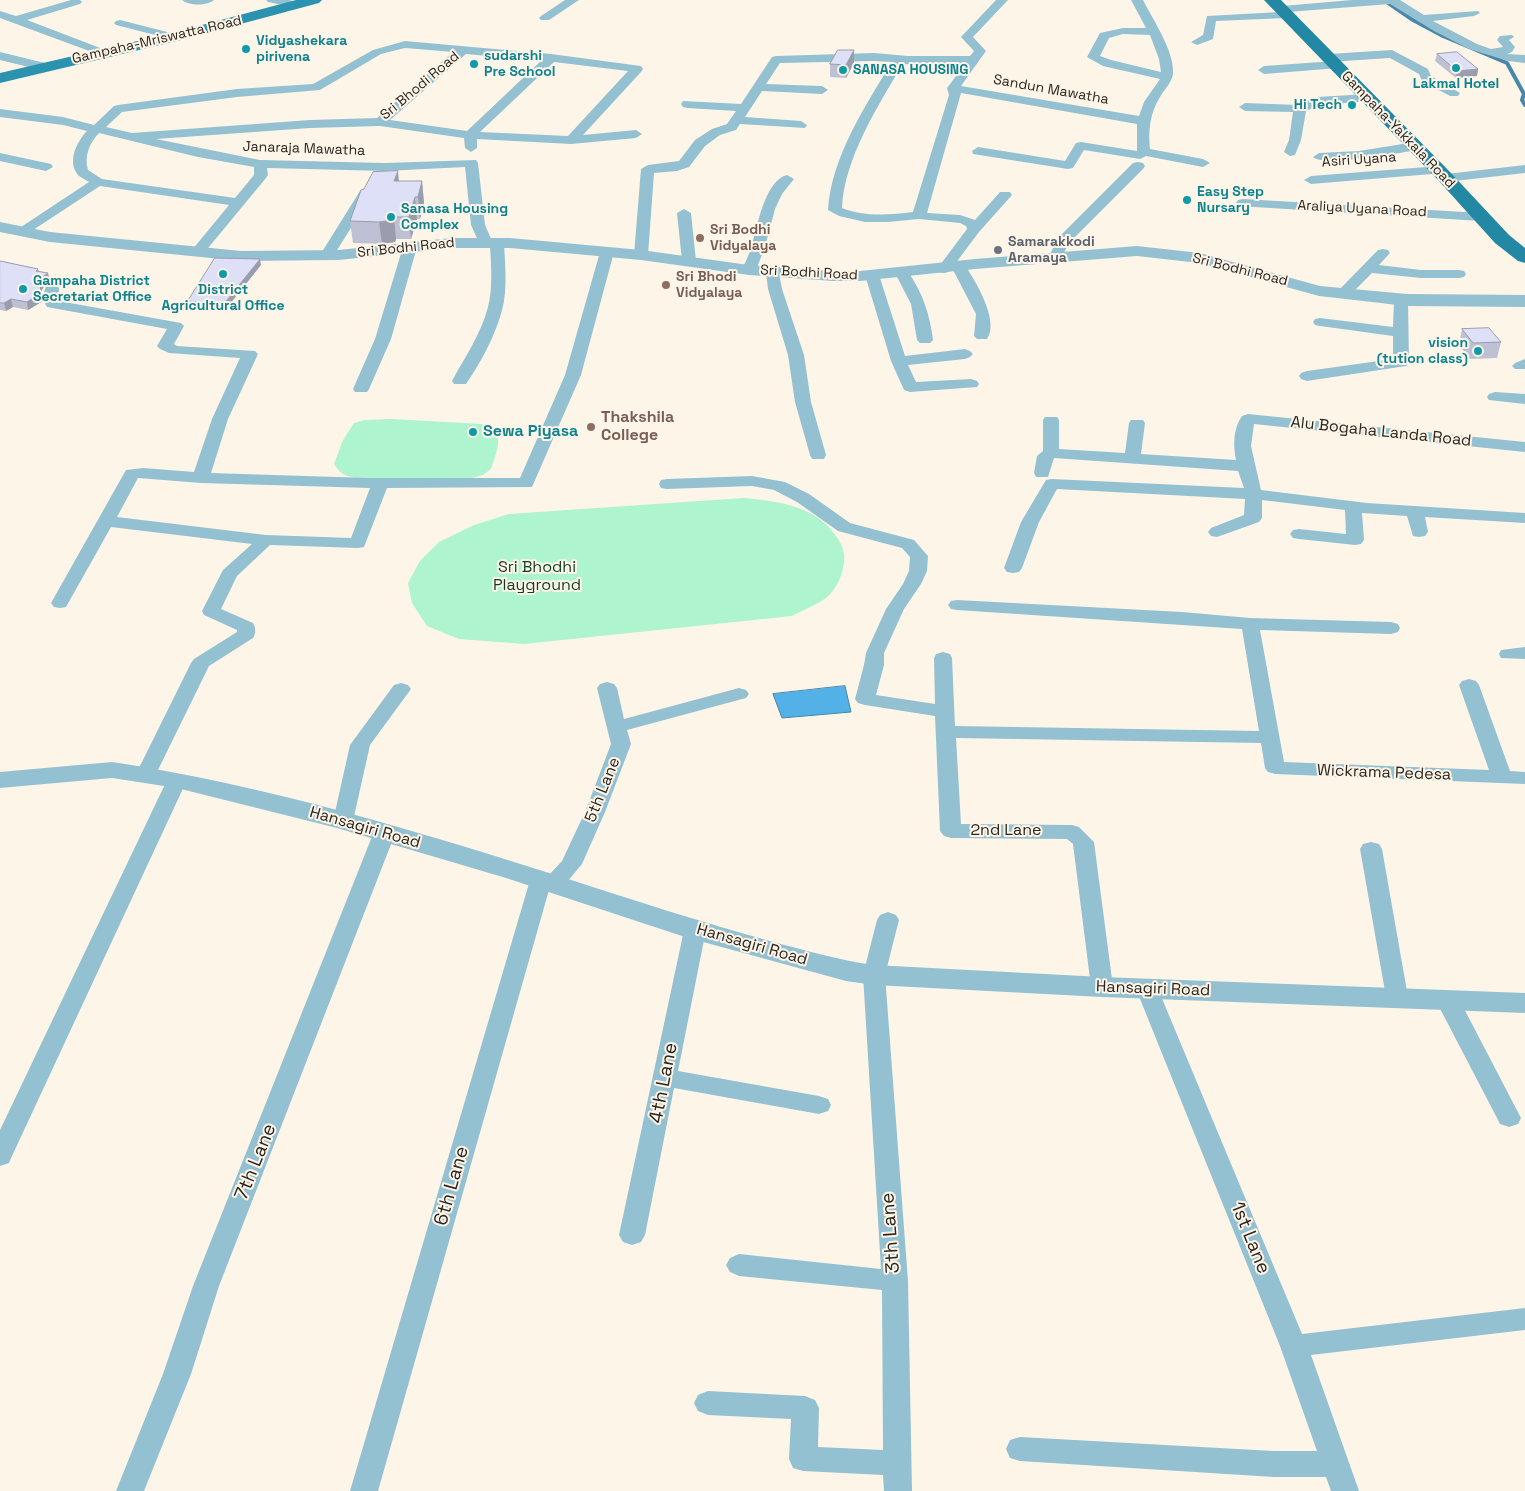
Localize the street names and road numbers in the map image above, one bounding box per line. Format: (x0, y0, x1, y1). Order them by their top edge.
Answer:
street label: Gampaha-Mriswatta Road (71, 12, 243, 68)
street label: Sri Bhodi Road (377, 48, 463, 124)
street label: Gampaha-Yakkala Road (1338, 68, 1458, 192)
street label: Sandun Mawatha (992, 72, 1110, 108)
street label: Janaraja Mawatha (242, 138, 366, 160)
street label: Asiri Uyana (1321, 149, 1397, 171)
street label: Araliya Uyana Road (1297, 197, 1427, 221)
street label: Sri Bodhi Road (356, 235, 456, 261)
street label: Sri Bodhi Road (1191, 250, 1289, 290)
street label: Sri Bodhi Road (760, 262, 858, 284)
street label: Alu Bogaha Landa Road (1290, 413, 1472, 451)
street label: 5th Lane (581, 755, 625, 825)
street label: Wickrama Pedesa (1317, 761, 1451, 785)
street label: Hansagiri Road (307, 803, 423, 853)
street label: 2nd Lane (970, 821, 1042, 841)
street label: Hansagiri Road (694, 920, 810, 970)
street label: Hansagiri Road (1096, 977, 1210, 1001)
street label: 4th Lane (645, 1041, 683, 1125)
street label: 7th Lane (230, 1121, 282, 1203)
street label: 6th Lane (430, 1144, 474, 1228)
street label: 3th Lane (877, 1192, 905, 1274)
street label: 1st Lane (1225, 1199, 1275, 1277)

